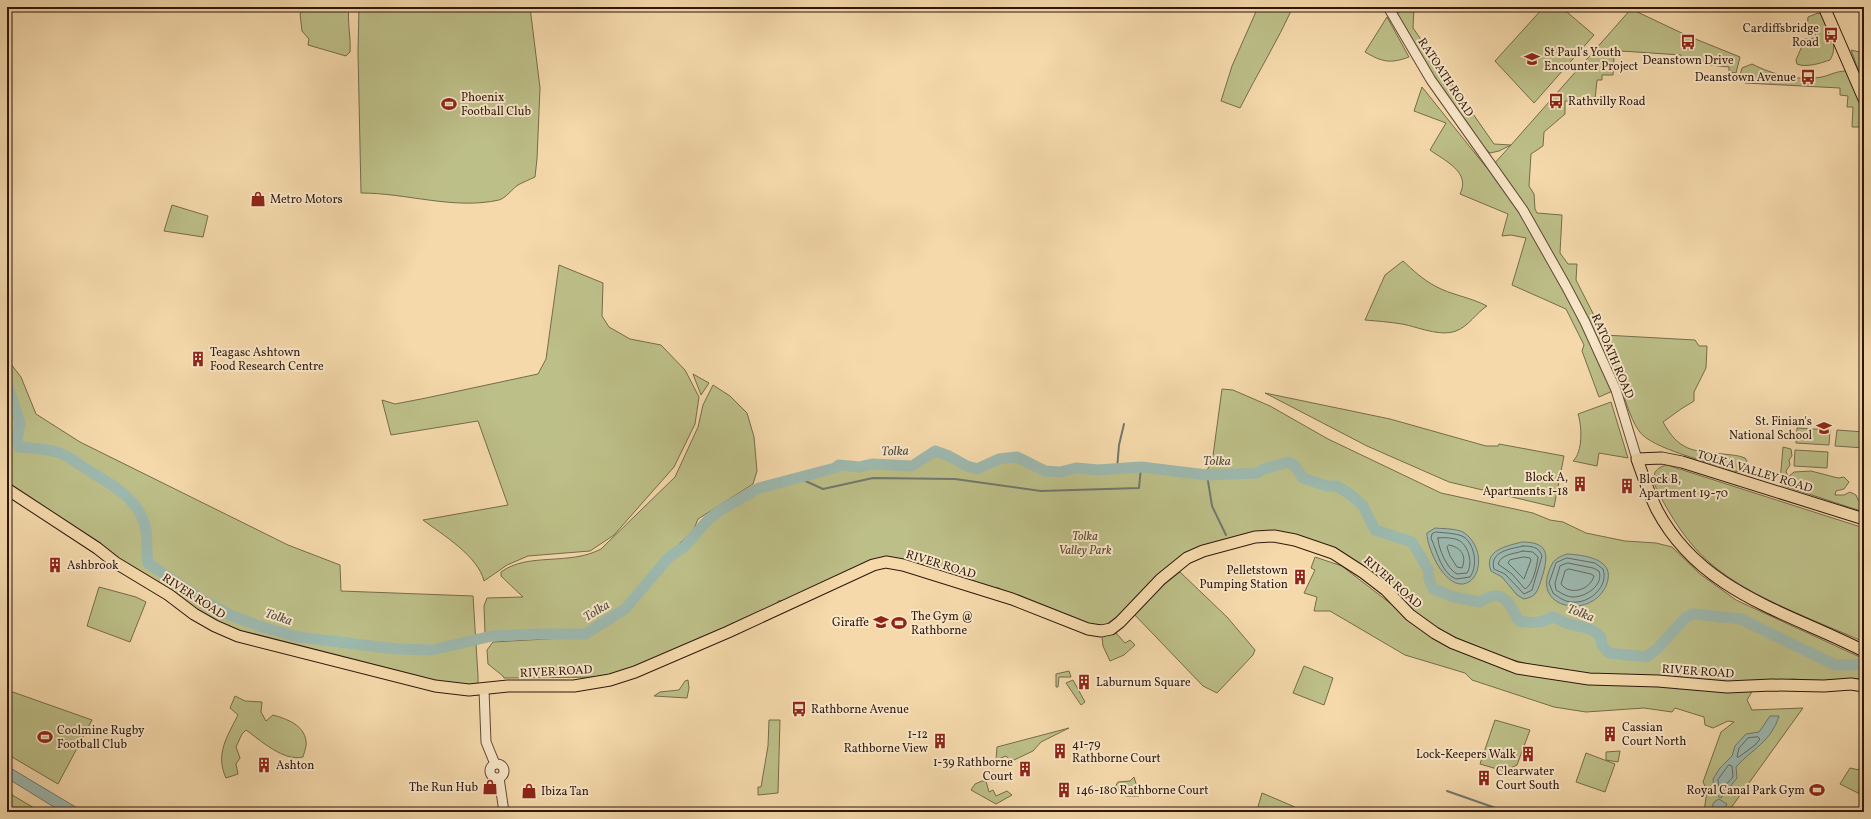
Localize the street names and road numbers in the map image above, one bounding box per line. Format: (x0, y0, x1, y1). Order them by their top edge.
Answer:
street label: RATOATH ROAD (1414, 35, 1477, 120)
street label: RATOATH ROAD (1587, 311, 1637, 402)
street label: TOLKA VALLEY ROAD (1695, 447, 1815, 497)
street label: RIVER ROAD (904, 547, 978, 583)
street label: RIVER ROAD (1360, 553, 1425, 613)
street label: RIVER ROAD (159, 570, 228, 623)
street label: RIVER ROAD (1661, 661, 1735, 683)
street label: RIVER ROAD (519, 662, 593, 682)

